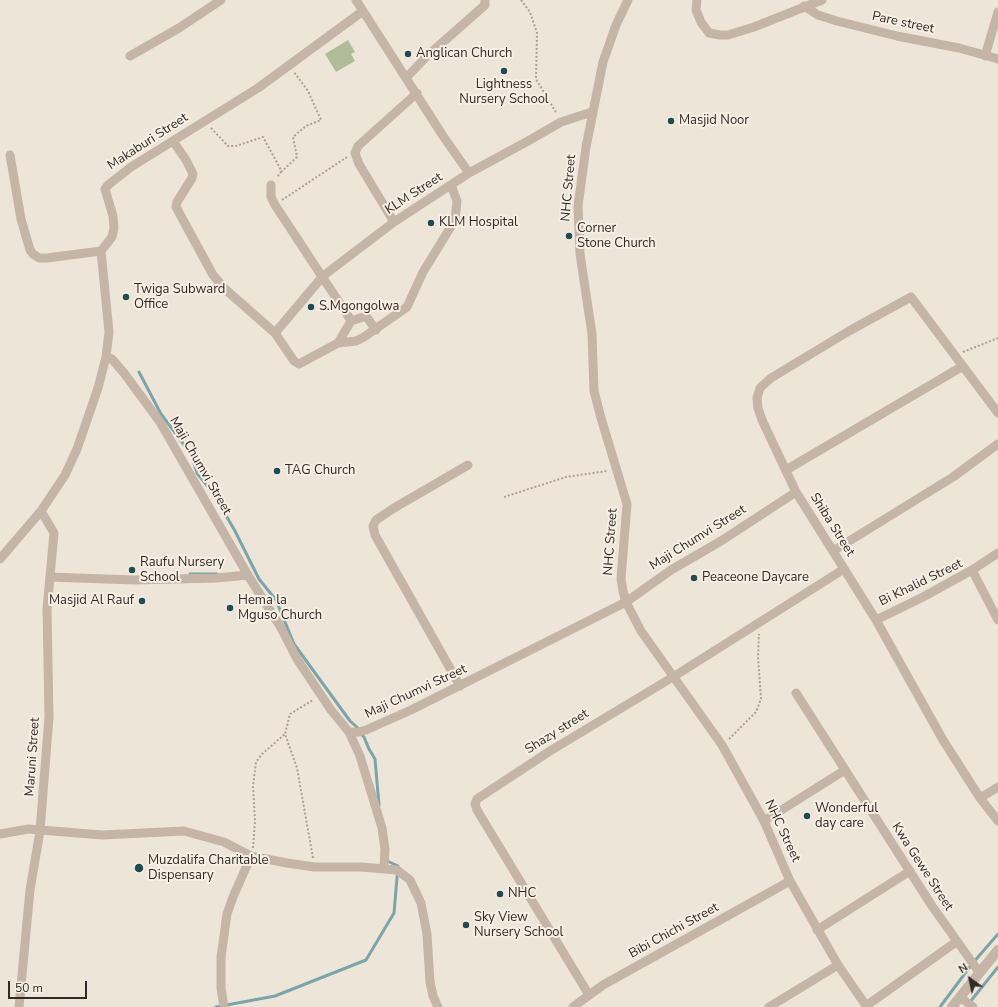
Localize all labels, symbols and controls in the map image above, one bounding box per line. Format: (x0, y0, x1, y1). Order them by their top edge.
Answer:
street label: Pare street (870, 9, 936, 37)
place label: Anglican Church (416, 46, 512, 62)
marker: Anglican Church (403, 49, 413, 59)
marker: Lightness Nursery School (499, 66, 509, 76)
place label: Lightness Nursery School (459, 77, 549, 108)
street label: Makaburi Street (105, 110, 191, 174)
place label: Masjid Noor (679, 113, 749, 129)
marker: Masjid Noor (666, 116, 676, 126)
street label: NHC Street (558, 154, 580, 222)
street label: KLM Street (382, 170, 446, 218)
place label: KLM Hospital (439, 215, 518, 231)
marker: KLM Hospital (426, 218, 436, 228)
place label: Corner Stone Church (577, 221, 656, 252)
marker: Corner Stone Church (564, 231, 574, 241)
place label: Twiga Subward Office (134, 282, 225, 313)
marker: Twiga Subward Office (121, 292, 131, 302)
place label: S.Mgongolwa (319, 299, 399, 315)
marker: S.Mgongolwa (306, 302, 316, 312)
street label: Maji Chumvi Street (166, 414, 234, 518)
place label: TAG Church (285, 463, 355, 479)
marker: TAG Church (272, 466, 282, 476)
street label: Shiba Street (806, 490, 858, 560)
street label: Maji Chumvi Street (647, 502, 749, 574)
street label: NHC Street (601, 508, 621, 576)
place label: Raufu Nursery School (140, 555, 224, 586)
street label: Bi Khalid Street (877, 556, 965, 610)
marker: Raufu Nursery School (127, 565, 137, 575)
place label: Peaceone Daycare (702, 570, 809, 586)
marker: Peaceone Daycare (689, 573, 699, 583)
place label: Masjid Al Rauf (49, 593, 134, 609)
place label: Hema la Mguso Church (238, 593, 322, 624)
marker: Masjid Al Rauf (137, 596, 147, 606)
marker: Hema la Mguso Church (225, 603, 235, 613)
street label: Maji Chumvi Street (363, 662, 469, 722)
street label: Shazy street (522, 706, 592, 758)
street label: Maruni Street (22, 717, 44, 797)
street label: NHC Street (761, 797, 803, 865)
place label: Wonderful day care (815, 801, 878, 832)
marker: Wonderful day care (802, 811, 812, 821)
street label: Kwa Gewe Street (888, 820, 956, 914)
place label: Muzdalifa Charitable Dispensary (148, 853, 269, 884)
marker: Muzdalifa Charitable Dispensary (133, 862, 145, 874)
place label: NHC (508, 886, 536, 902)
marker: NHC (495, 889, 505, 899)
street label: Bibi Chichi Street (626, 900, 722, 962)
place label: Sky View Nursery School (474, 910, 563, 941)
marker: Sky View Nursery School (461, 920, 471, 930)
north arrow (950, 959, 990, 999)
text: N (956, 960, 971, 977)
scale bar (10, 973, 89, 999)
text: 50 m (15, 980, 43, 996)

